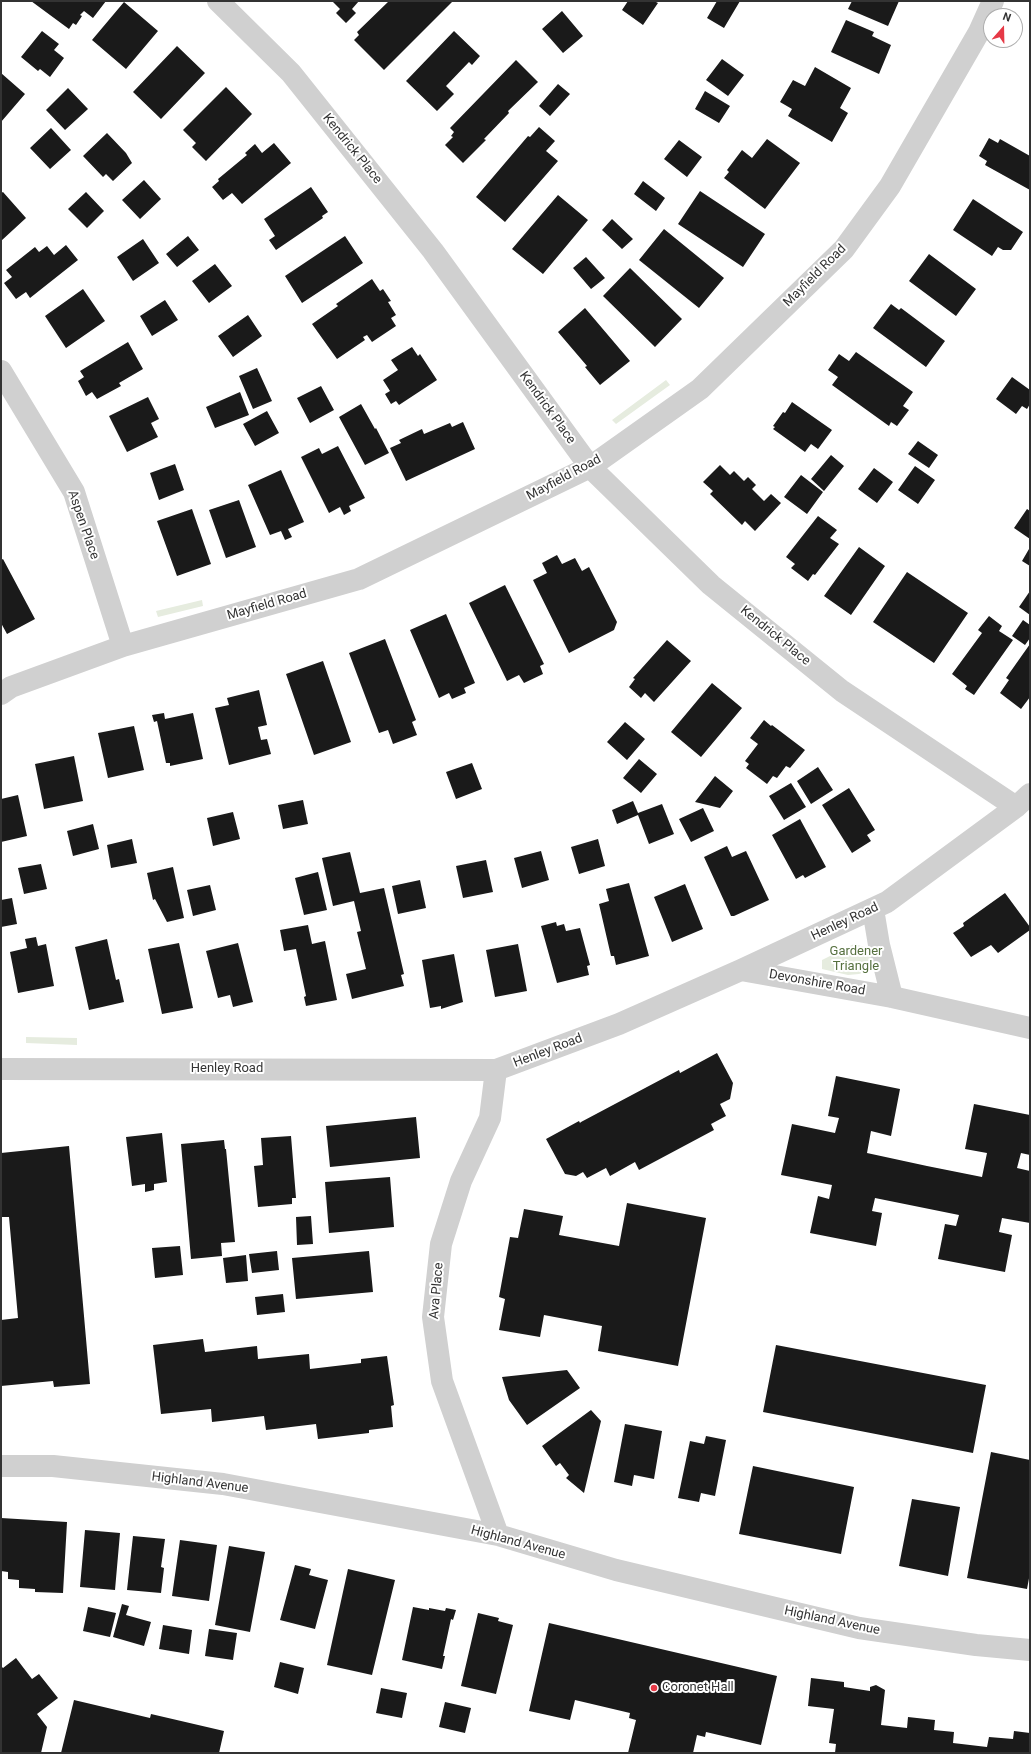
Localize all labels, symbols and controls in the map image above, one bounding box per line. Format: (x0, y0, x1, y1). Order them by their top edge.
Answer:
north arrow (983, 8, 1023, 48)
text: N (1001, 10, 1013, 25)
street label: Kendrick Place (319, 111, 385, 187)
street label: Mayfield Road (780, 241, 850, 311)
street label: Kendrick Place (515, 369, 579, 447)
street label: Mayfield Road (524, 452, 604, 504)
street label: Aspen Place (64, 488, 102, 562)
street label: Mayfield Road (225, 586, 309, 624)
street label: Kendrick Place (737, 603, 813, 669)
street label: Henley Road (809, 900, 881, 944)
park label: Gardener Triangle (830, 944, 882, 975)
street label: Devonshire Road (768, 967, 866, 999)
street label: Henley Road (511, 1031, 585, 1071)
street label: Henley Road (191, 1061, 263, 1077)
street label: Ava Place (427, 1262, 447, 1320)
street label: Highland Avenue (151, 1469, 249, 1497)
street label: Highland Avenue (469, 1523, 567, 1563)
street label: Highland Avenue (783, 1603, 881, 1639)
place label: Coronet Hall (662, 1680, 734, 1696)
marker: Coronet Hall (649, 1683, 659, 1693)

